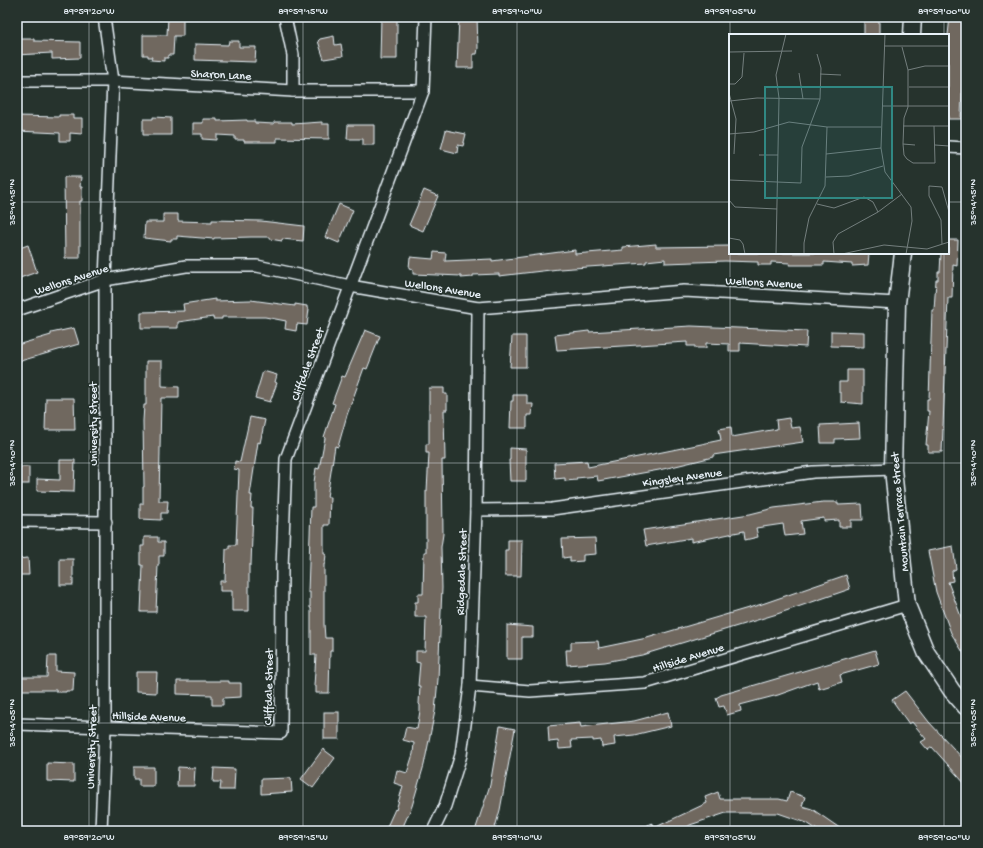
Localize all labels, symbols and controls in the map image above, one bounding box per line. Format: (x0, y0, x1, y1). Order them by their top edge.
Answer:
text: 89°59'20"W (63, 6, 115, 18)
text: 89°59'15"W (278, 6, 328, 18)
text: 89°59'10"W (492, 6, 543, 18)
text: 89°59'05"W (704, 6, 756, 18)
text: 89°59'00"W (918, 6, 970, 18)
inset map (729, 34, 949, 254)
street label: Sharon Lane (190, 67, 252, 85)
text: 35°14'15"N (7, 178, 19, 226)
text: 35°14'15"N (968, 178, 980, 226)
street label: Wellons Avenue (33, 262, 111, 299)
street label: Wellons Avenue (725, 275, 803, 293)
street label: Wellons Avenue (404, 277, 483, 303)
street label: Cliffdale Street (289, 325, 329, 403)
street label: University Street (88, 381, 102, 466)
text: 35°14'10"N (7, 439, 19, 487)
text: 35°14'10"N (968, 439, 980, 487)
street label: Mountain Terrace Street (889, 451, 913, 572)
street label: Kingsley Avenue (642, 466, 724, 491)
street label: Ridgedale Street (454, 528, 472, 615)
street label: Hillside Avenue (651, 641, 727, 676)
street label: Cliffdale Street (262, 648, 278, 725)
text: 35°14'05"N (7, 699, 19, 748)
text: 35°14'05"N (968, 699, 980, 748)
street label: University Street (85, 704, 101, 789)
street label: Hillside Avenue (112, 710, 187, 726)
text: 89°59'20"W (63, 832, 115, 844)
text: 89°59'15"W (278, 832, 328, 844)
text: 89°59'10"W (492, 832, 543, 844)
text: 89°59'05"W (704, 832, 756, 844)
text: 89°59'00"W (918, 832, 970, 844)

